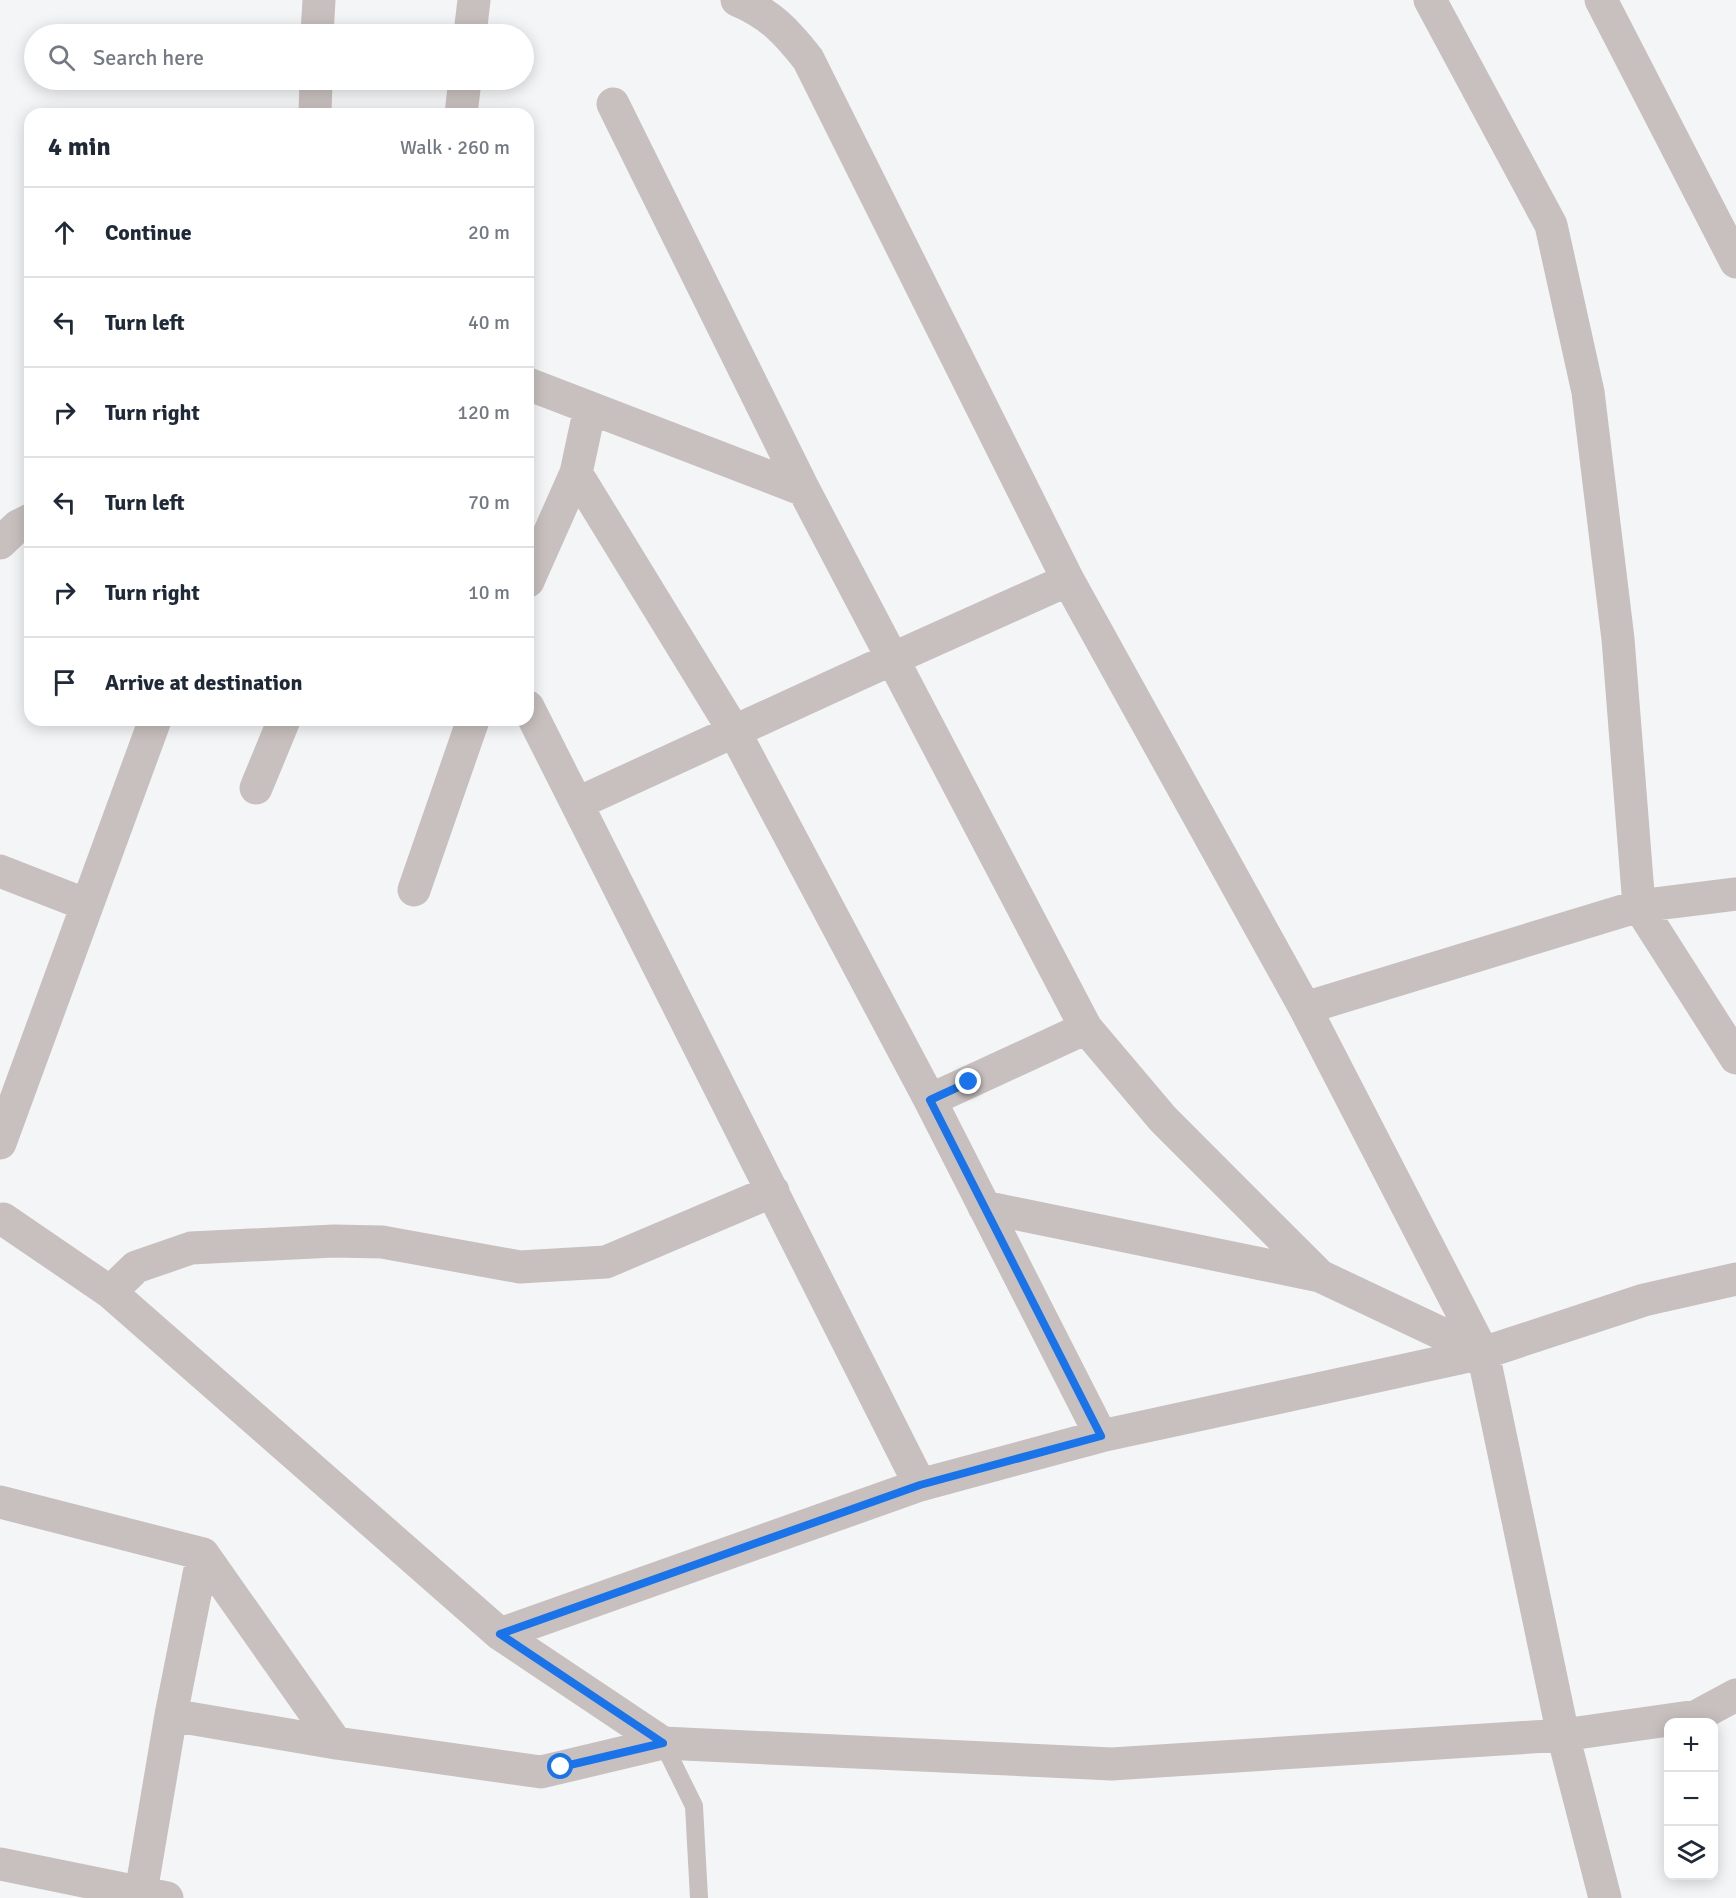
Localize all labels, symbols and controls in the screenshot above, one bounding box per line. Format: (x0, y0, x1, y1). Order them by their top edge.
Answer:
search box (24, 24, 534, 90)
icon: search (45, 41, 78, 74)
text: Search here (93, 44, 204, 71)
text: 4 min (48, 131, 111, 163)
text: Walk · 260 m (400, 135, 510, 160)
icon: ahead (48, 216, 81, 249)
text: Continue (105, 219, 192, 246)
text: 20 m (468, 220, 510, 245)
icon: left (48, 306, 81, 339)
text: Turn left (105, 309, 185, 336)
text: 40 m (468, 310, 510, 335)
icon: right (48, 396, 81, 429)
text: Turn right (105, 399, 200, 426)
text: 120 m (457, 400, 510, 425)
icon: left (48, 486, 81, 519)
text: Turn left (105, 489, 185, 516)
text: 70 m (468, 490, 510, 515)
icon: right (48, 576, 81, 609)
text: Turn right (105, 579, 200, 606)
text: 10 m (468, 580, 510, 605)
icon: arrive (48, 666, 81, 699)
text: Arrive at destination (105, 669, 302, 696)
route end (955, 1068, 981, 1094)
map controls (1664, 1718, 1718, 1880)
button: + (1664, 1718, 1718, 1772)
route start (547, 1753, 573, 1779)
button: − (1664, 1772, 1718, 1826)
button: layers (1664, 1826, 1718, 1880)

